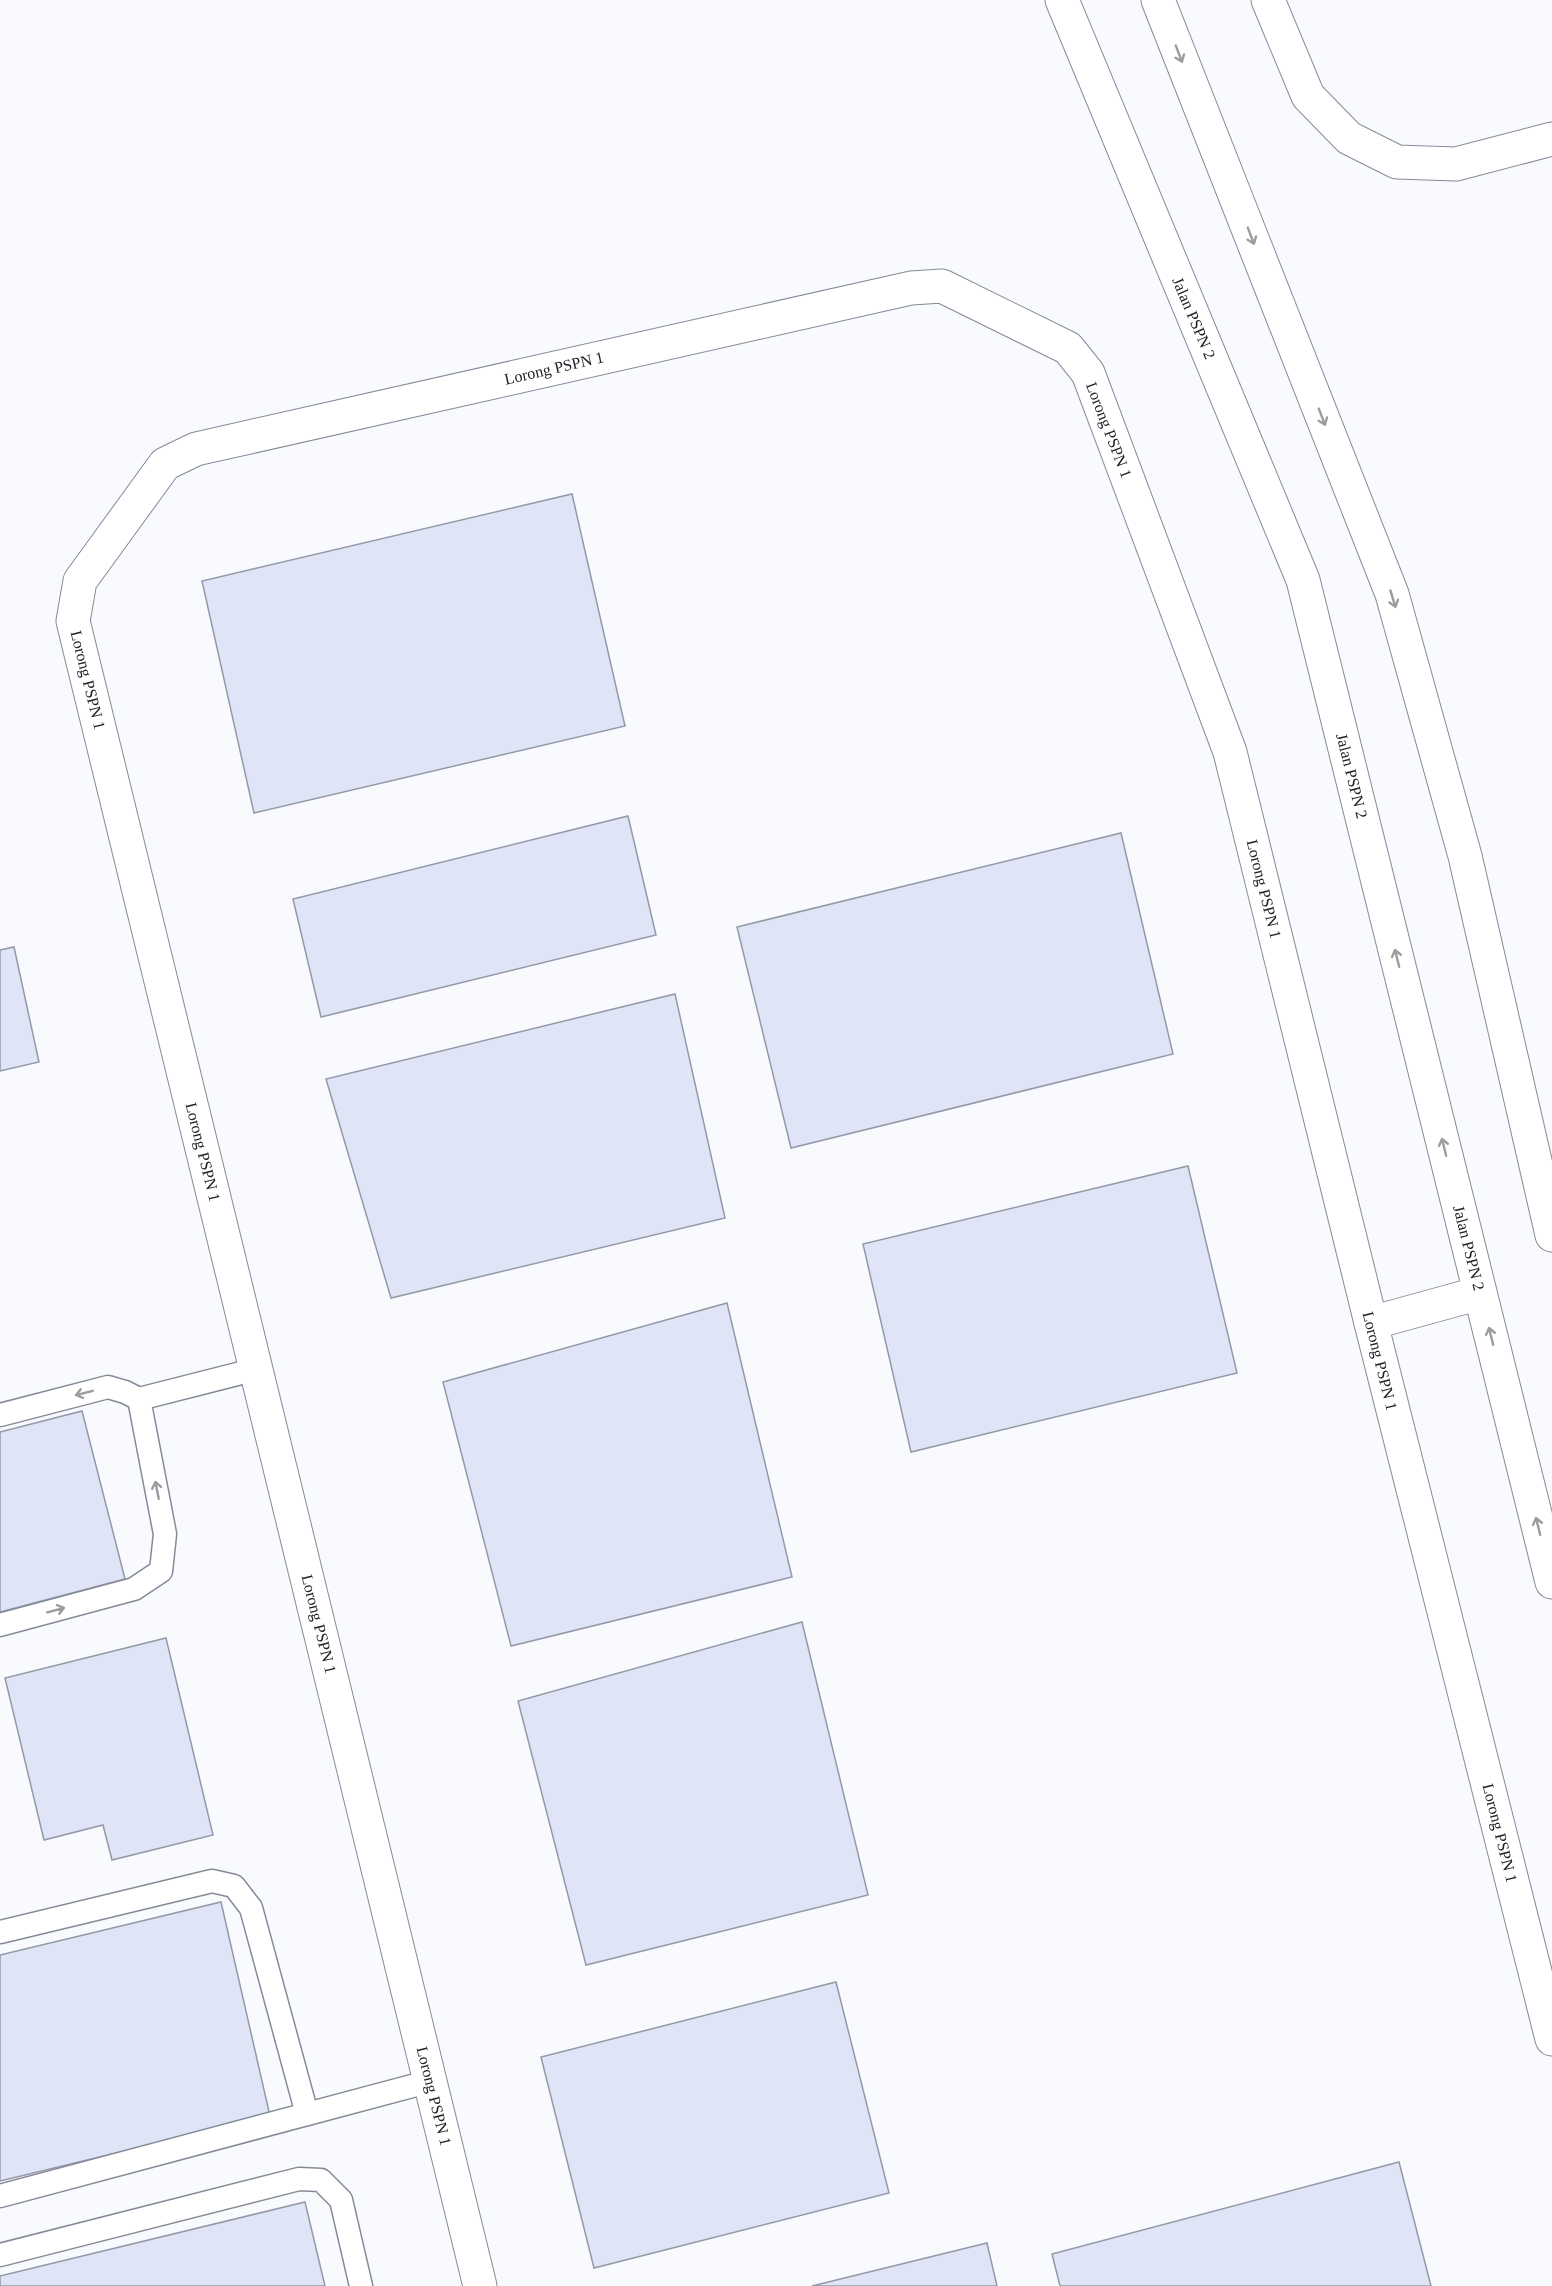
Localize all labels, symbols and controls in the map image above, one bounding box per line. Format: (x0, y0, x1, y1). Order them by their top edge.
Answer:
one-way arrow (1175, 45, 1186, 63)
one-way arrow (1246, 226, 1257, 245)
street label: Jalan PSPN 2 (1169, 275, 1219, 361)
street label: Lorong PSPN 1 (503, 348, 606, 389)
street label: Lorong PSPN 1 (1082, 380, 1135, 481)
one-way arrow (1317, 408, 1328, 426)
one-way arrow (1388, 589, 1399, 608)
street label: Lorong PSPN 1 (67, 629, 109, 731)
street label: Jalan PSPN 2 (1333, 732, 1371, 820)
street label: Lorong PSPN 1 (1243, 838, 1285, 940)
one-way arrow (1390, 949, 1402, 968)
street label: Lorong PSPN 1 (182, 1101, 224, 1203)
one-way arrow (1437, 1138, 1449, 1157)
street label: Jalan PSPN 2 (1450, 1204, 1488, 1292)
street label: Lorong PSPN 1 (1359, 1310, 1401, 1412)
one-way arrow (1484, 1327, 1496, 1346)
one-way arrow (75, 1388, 94, 1400)
one-way arrow (151, 1481, 162, 1500)
one-way arrow (1531, 1516, 1543, 1535)
street label: Lorong PSPN 1 (298, 1573, 340, 1675)
one-way arrow (47, 1604, 66, 1615)
street label: Lorong PSPN 1 (1479, 1782, 1521, 1884)
street label: Lorong PSPN 1 (413, 2045, 455, 2147)

